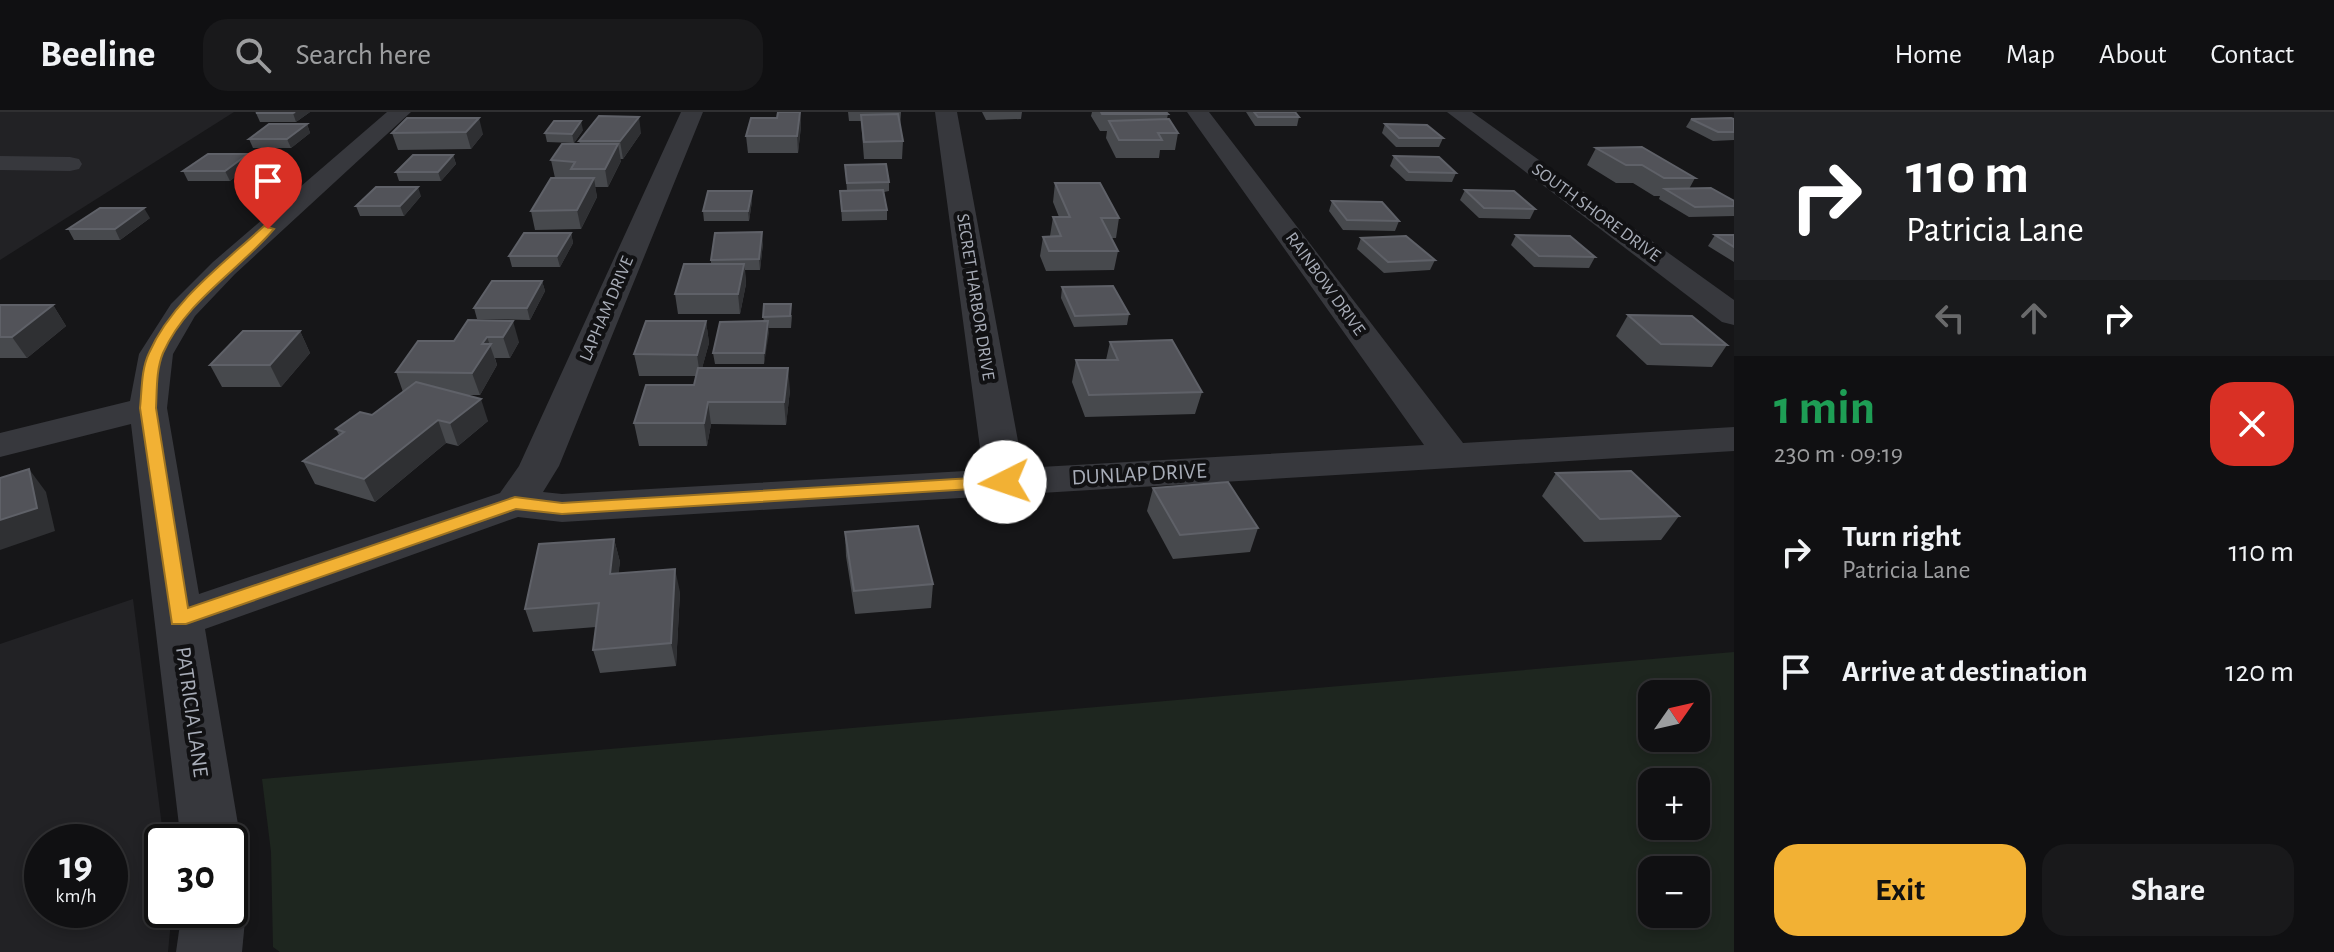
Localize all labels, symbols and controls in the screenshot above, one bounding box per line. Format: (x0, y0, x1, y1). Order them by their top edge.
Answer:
search box (203, 19, 763, 91)
icon: search (231, 33, 275, 77)
text: Beeline (40, 36, 155, 74)
text: Search here (295, 40, 431, 70)
text: Home (1895, 41, 1962, 69)
text: Map (2006, 41, 2055, 69)
text: About (2099, 41, 2167, 69)
text: Contact (2211, 41, 2294, 69)
icon: right (1774, 144, 1878, 248)
pin (234, 147, 302, 229)
text: 110 m (1906, 147, 2029, 203)
icon: arrive (246, 159, 290, 203)
street label: SOUTH SHORE DRIVE (1528, 161, 1664, 266)
street label: SECRET HARBOR DRIVE (953, 212, 997, 382)
text: Patricia Lane (1906, 212, 2084, 248)
street label: RAINBOW DRIVE (1282, 229, 1368, 339)
street label: LAPHAM DRIVE (577, 254, 637, 364)
icon: left (1928, 296, 1972, 340)
icon: ahead (2012, 296, 2056, 340)
icon: right (2096, 296, 2140, 340)
button: close (2210, 382, 2294, 466)
text: 1 min (1774, 385, 1875, 433)
position arrow (963, 440, 1047, 524)
text: 230 m · 09:19 (1774, 441, 1903, 467)
street label: DUNLAP DRIVE (1071, 459, 1207, 489)
text: Turn right (1842, 522, 1961, 552)
icon: right (1774, 530, 1818, 574)
text: 110 m (2229, 537, 2294, 567)
text: Patricia Lane (1842, 557, 1970, 583)
street label: PATRICIA LANE (172, 645, 212, 779)
icon: arrive (1774, 650, 1818, 694)
text: Arrive at destination (1842, 657, 2088, 687)
text: 120 m (2225, 657, 2294, 687)
north arrow (1638, 680, 1710, 752)
map controls (1638, 680, 1710, 928)
button: + (1638, 768, 1710, 840)
speed limit sign: 30 (144, 824, 248, 928)
button: Exit (1774, 844, 2026, 936)
button: Share (2042, 844, 2294, 936)
text: 19 (59, 846, 93, 886)
button: − (1638, 856, 1710, 928)
text: km/h (55, 886, 97, 906)

